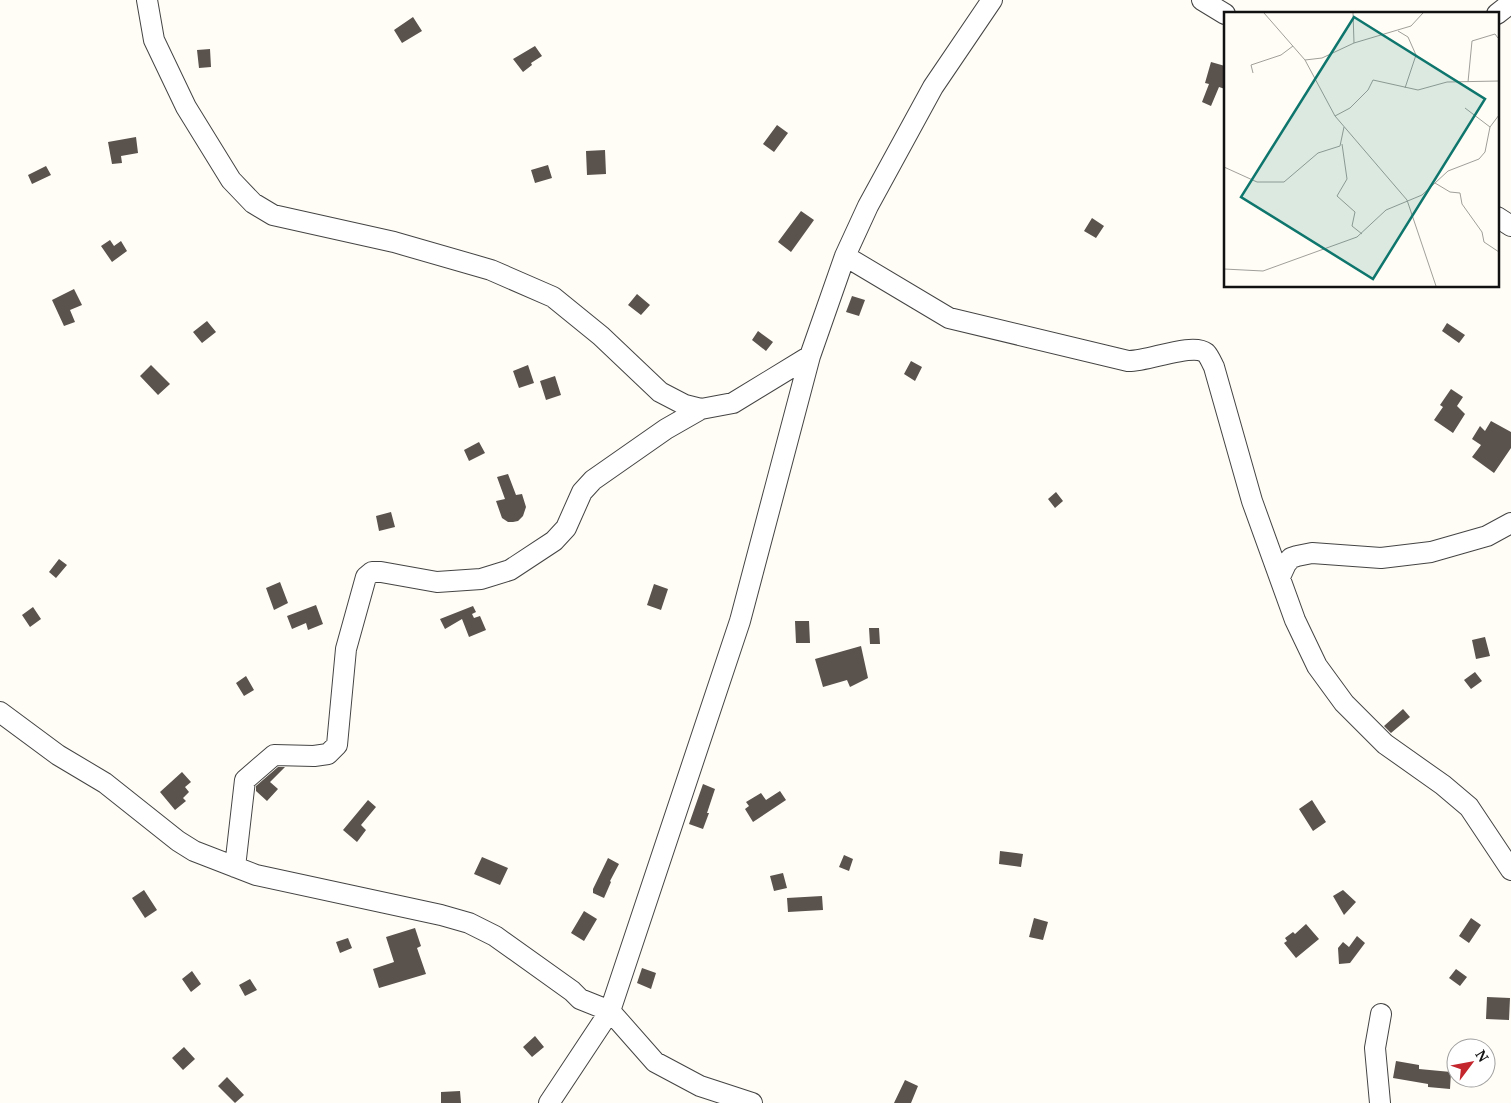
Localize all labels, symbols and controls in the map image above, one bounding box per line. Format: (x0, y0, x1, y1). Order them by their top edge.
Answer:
inset map (1224, 12, 1498, 288)
north arrow (1446, 1038, 1496, 1088)
text: N (1471, 1046, 1493, 1066)

